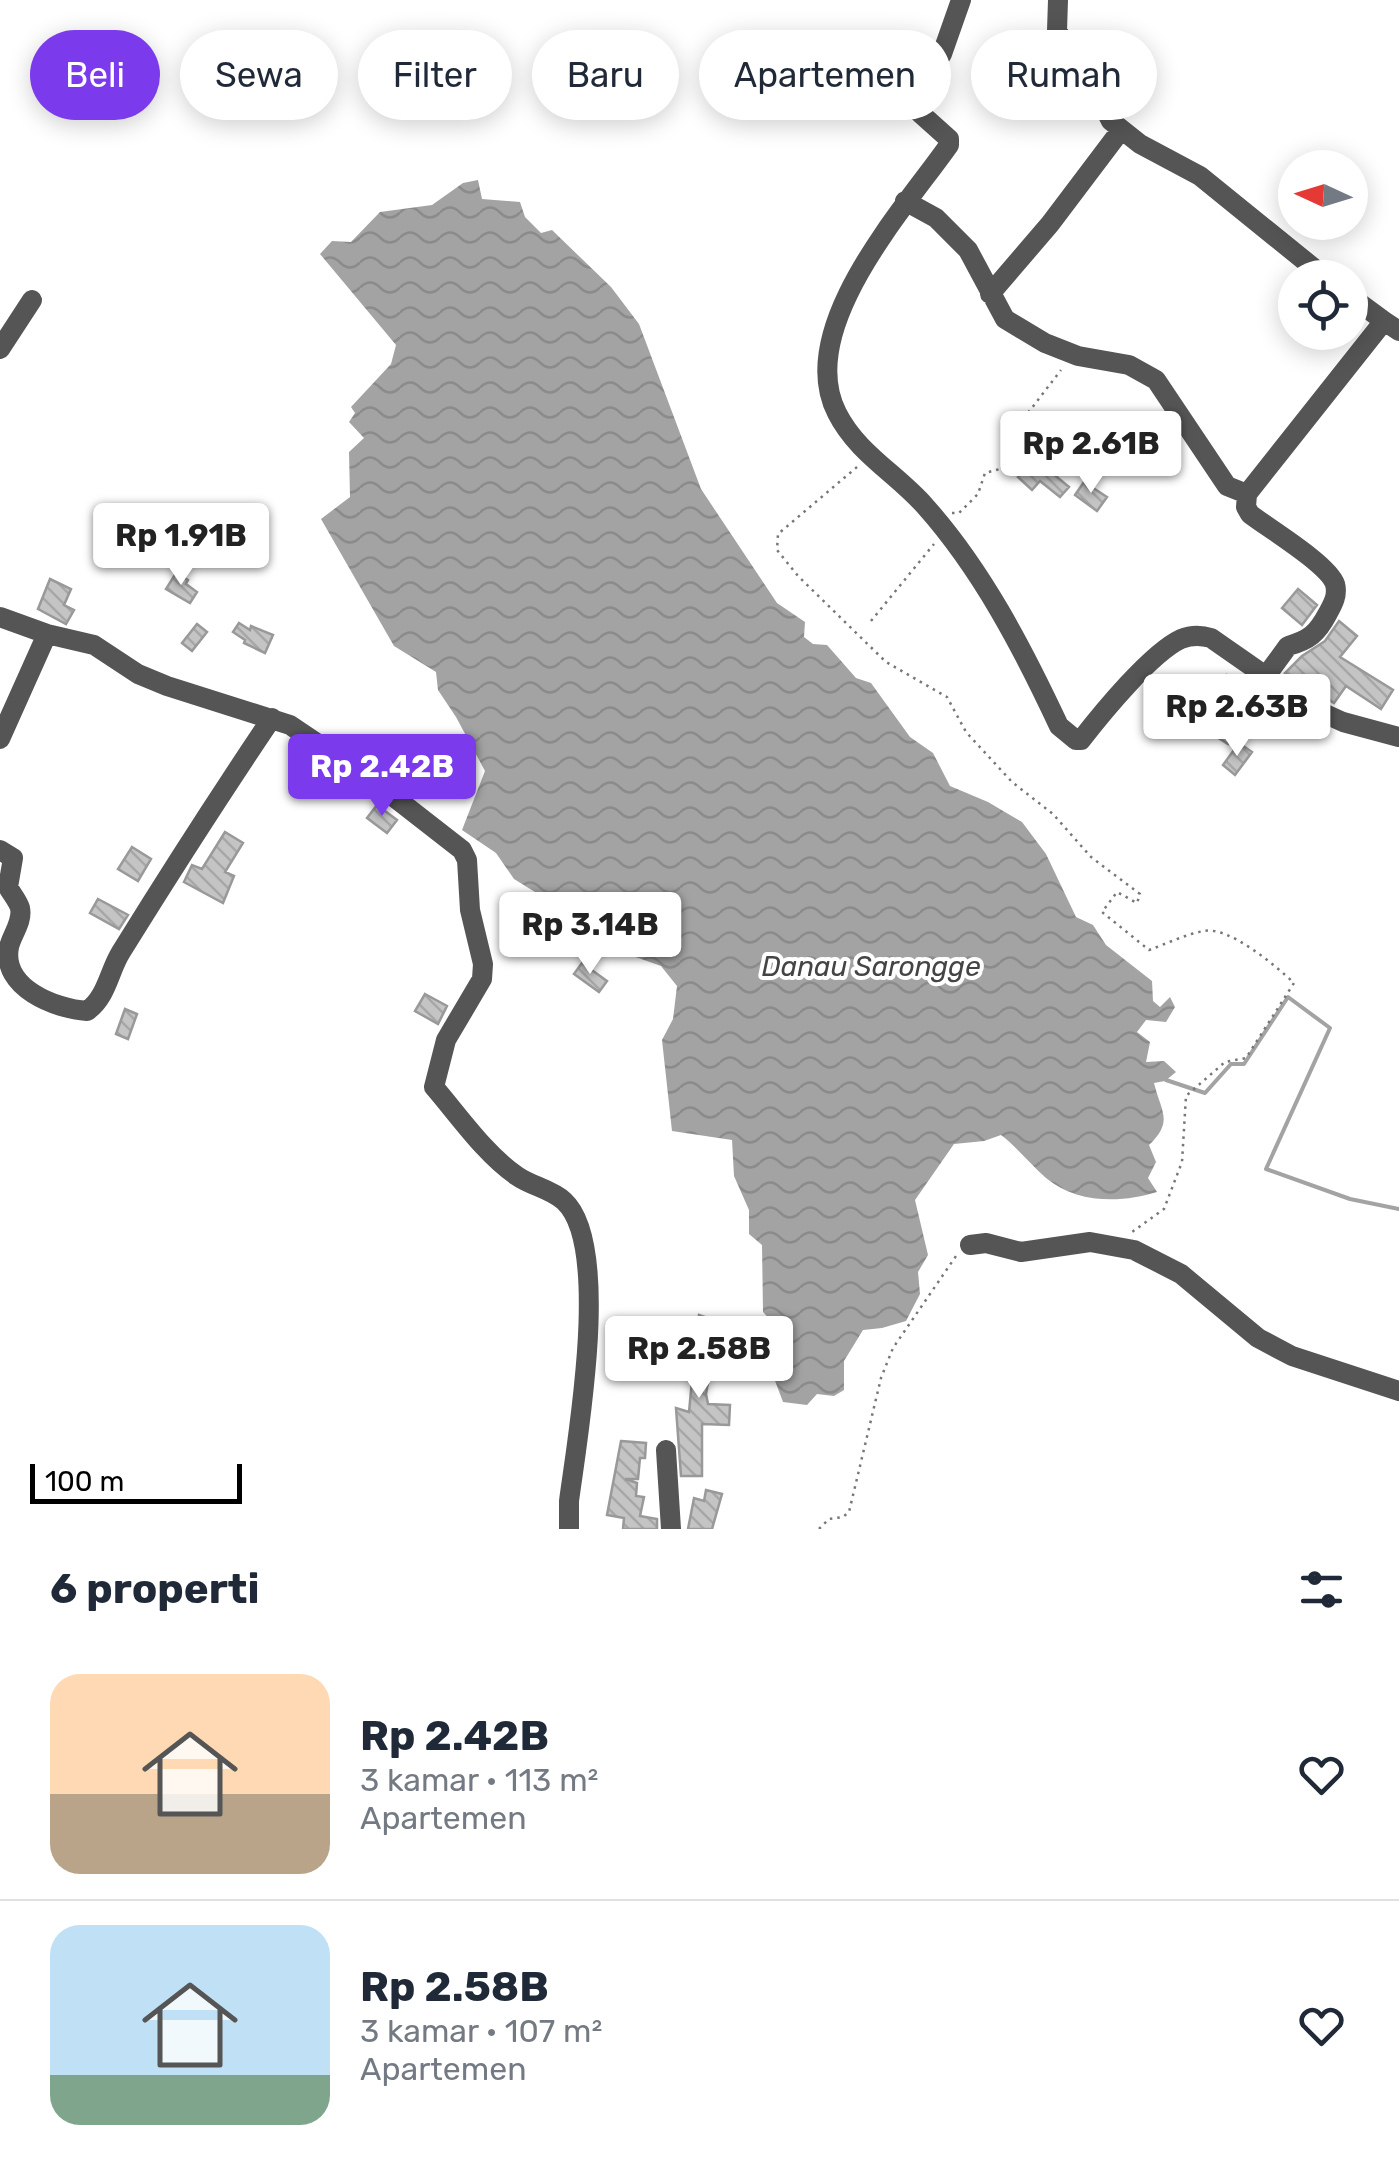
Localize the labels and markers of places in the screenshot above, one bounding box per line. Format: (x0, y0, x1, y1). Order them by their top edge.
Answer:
pin: Rp 2.61B (988, 411, 1194, 496)
pin: Rp 1.91B (78, 503, 284, 588)
pin: Rp 2.63B (1134, 674, 1340, 759)
pin: Rp 2.42B (279, 734, 485, 819)
pin: Rp 3.14B (487, 892, 693, 977)
pin: Rp 2.58B (596, 1316, 802, 1401)

